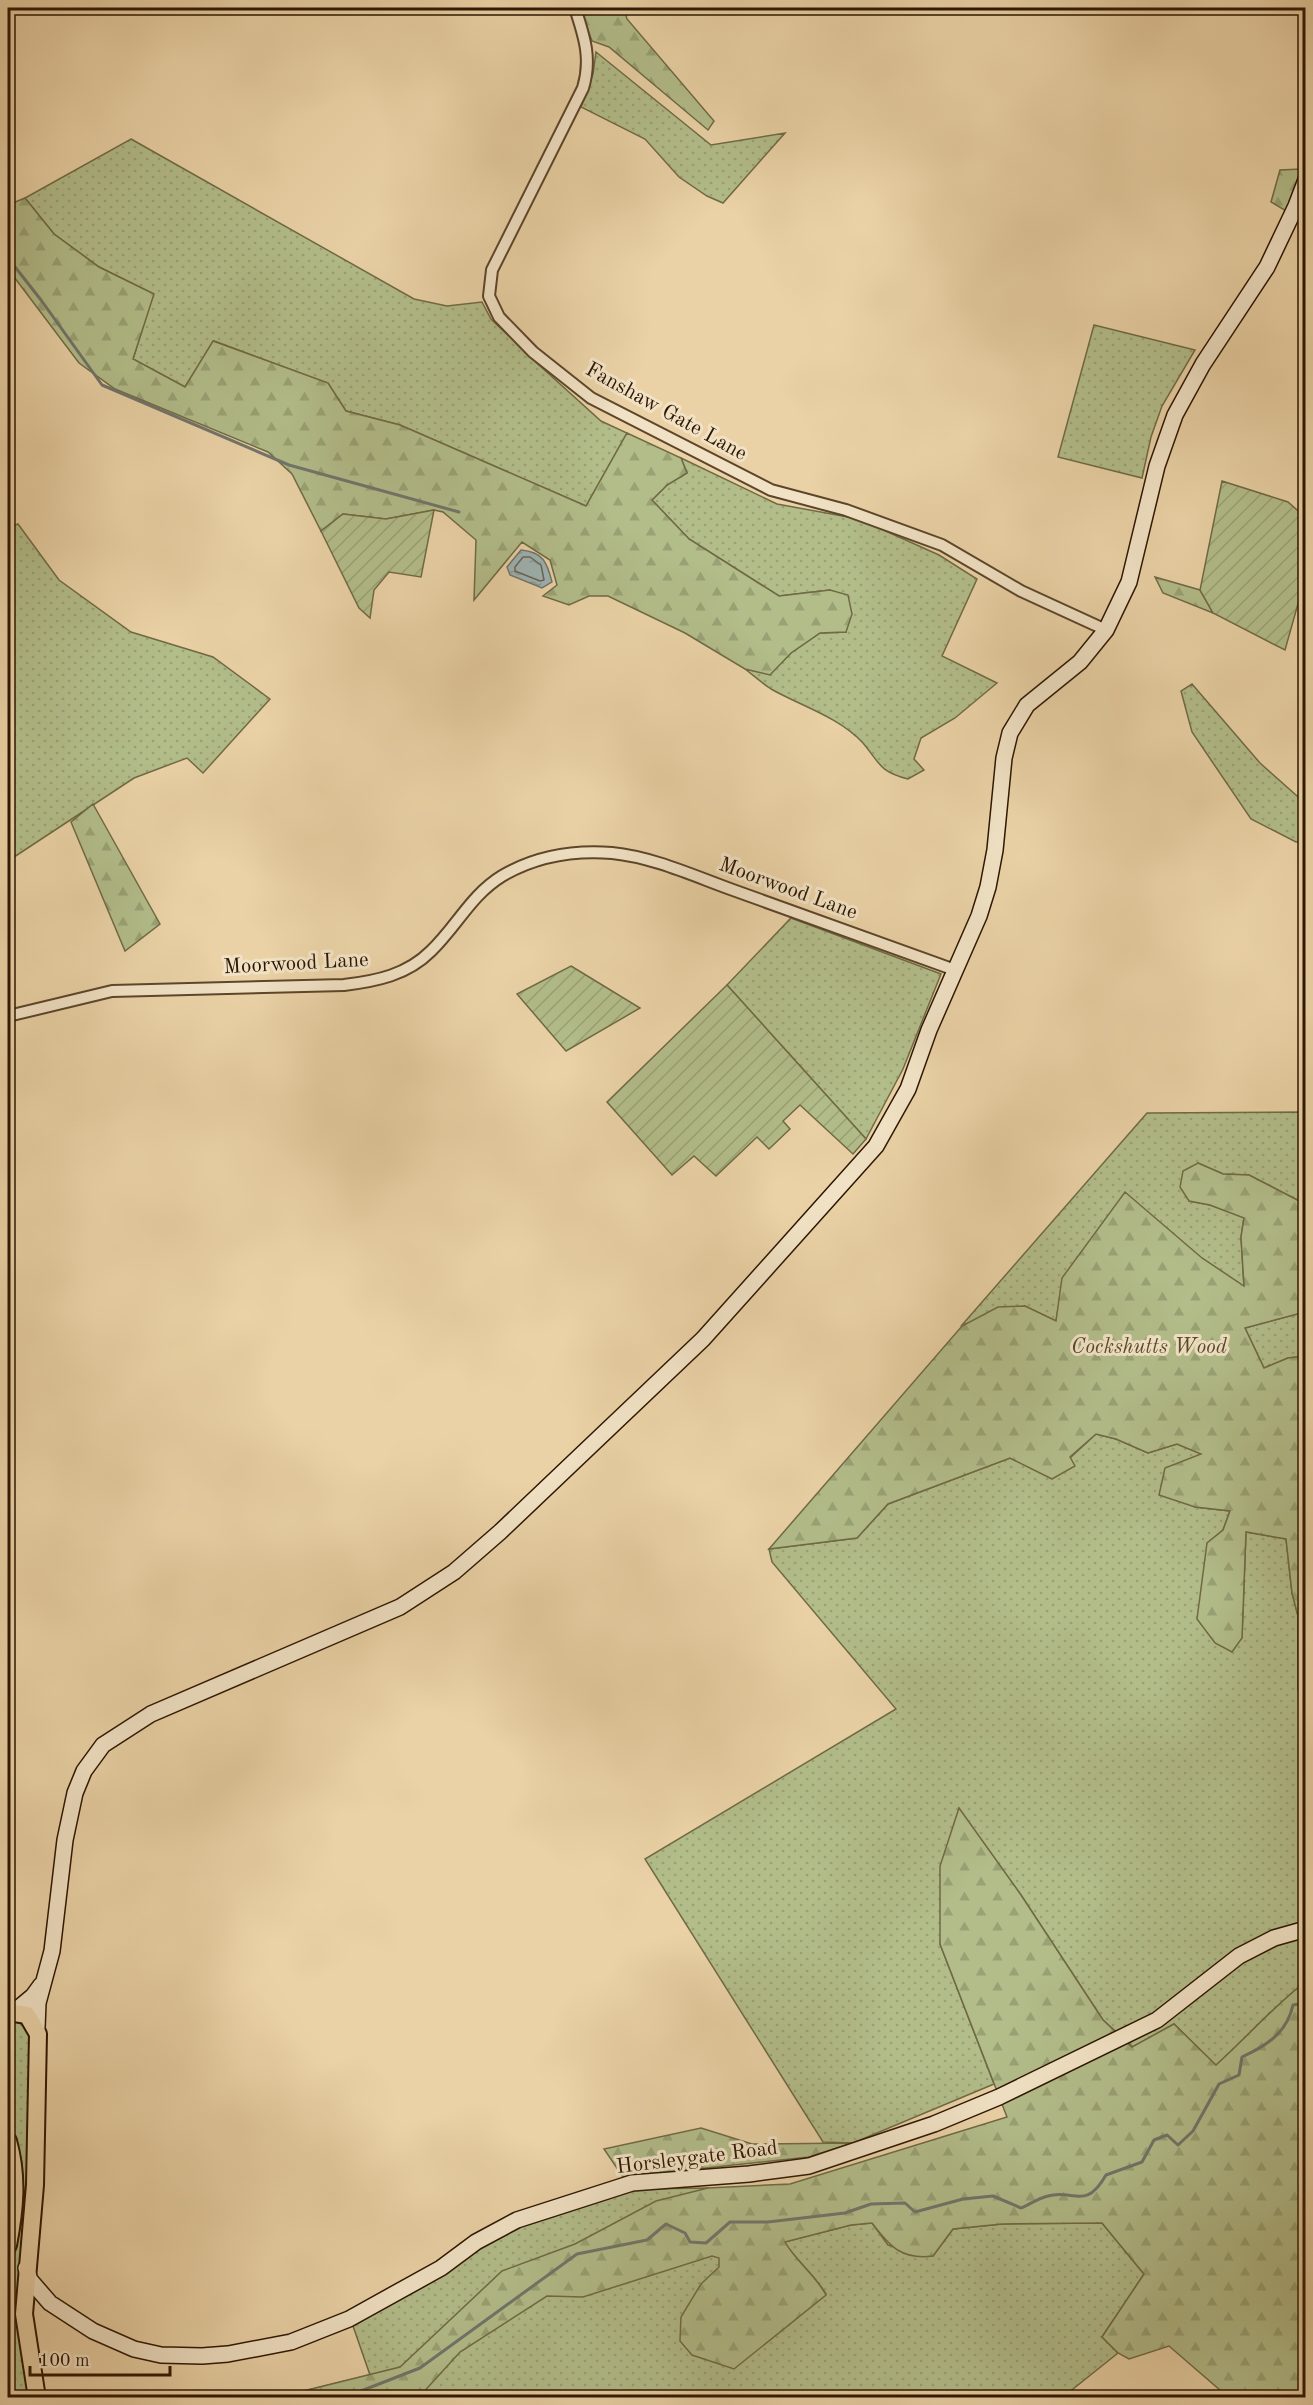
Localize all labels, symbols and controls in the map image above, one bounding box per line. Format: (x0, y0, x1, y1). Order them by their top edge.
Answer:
street label: Fanshaw Gate Lane (582, 359, 750, 465)
street label: Moorwood Lane (716, 854, 860, 924)
street label: Moorwood Lane (223, 950, 369, 978)
park label: Cockshutts Wood (1071, 1337, 1228, 1358)
street label: Horsleygate Road (615, 2138, 779, 2178)
scale bar (30, 2339, 170, 2377)
text: 100 m (39, 2352, 90, 2370)

